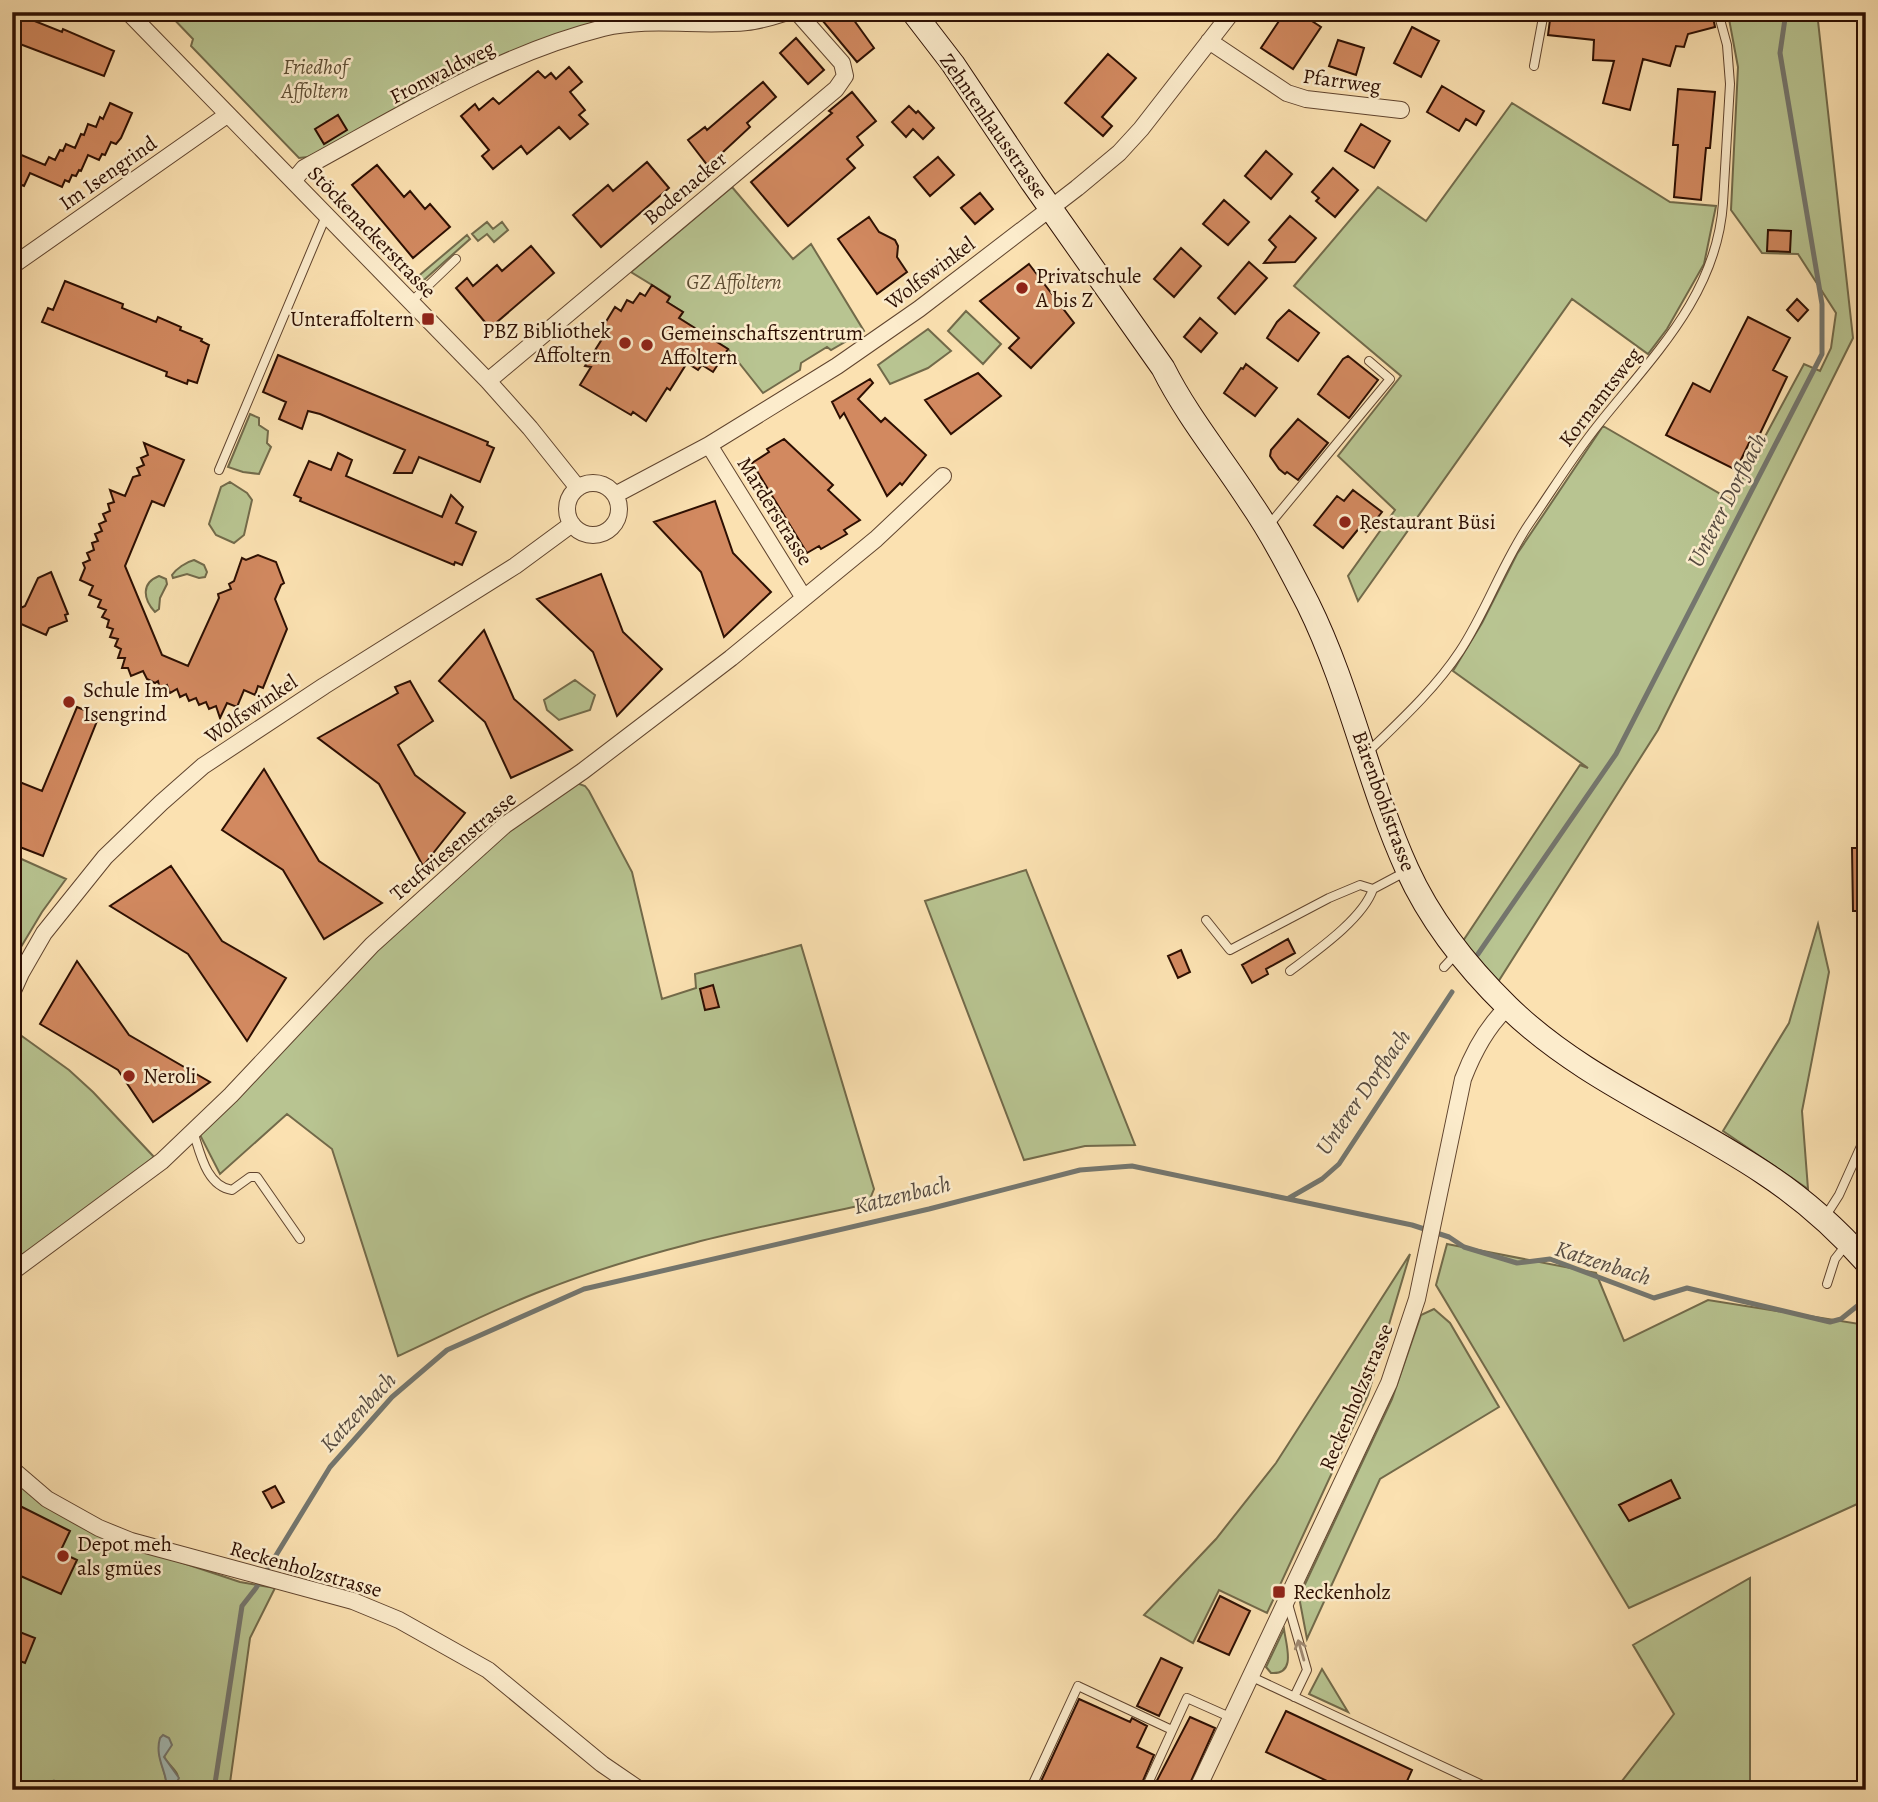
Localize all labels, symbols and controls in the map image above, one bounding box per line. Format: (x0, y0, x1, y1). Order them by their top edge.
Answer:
street label: Fronwaldweg (385, 33, 500, 110)
street label: Zehntenhausstrasse (933, 48, 1055, 204)
park label: Friedhof Affoltern (281, 53, 352, 105)
street label: Pfarrweg (1301, 62, 1383, 100)
street label: Im Isengrind (54, 129, 163, 217)
street label: Bodenacker (637, 145, 733, 231)
street label: Stöckenackerstrasse (302, 160, 442, 304)
street label: Wolfswinkel (879, 230, 981, 317)
place label: Privatschule A bis Z (1035, 262, 1142, 314)
park label: GZ Affoltern (686, 268, 782, 296)
marker: Privatschule A bis Z (1014, 280, 1030, 296)
place label: Unteraffoltern (290, 305, 414, 333)
marker: Unteraffoltern (420, 311, 436, 327)
place label: PBZ Bibliothek Affoltern (482, 317, 612, 369)
place label: Gemeinschaftszentrum Affoltern (660, 319, 863, 371)
marker: PBZ Bibliothek Affoltern (617, 335, 633, 351)
marker: Gemeinschaftszentrum Affoltern (639, 337, 655, 353)
street label: Kornamtsweg (1552, 341, 1648, 453)
water label: Unterer Dorfbach (1680, 427, 1774, 573)
street label: Marderstrasse (730, 451, 820, 571)
place label: Restaurant Büsi (1359, 508, 1496, 536)
marker: Restaurant Büsi (1337, 514, 1353, 530)
street label: Wolfswinkel (199, 668, 303, 751)
place label: Schule Im Isengrind (83, 676, 169, 728)
marker: Schule Im Isengrind (61, 694, 77, 710)
street label: Bärenbohlstrasse (1346, 727, 1422, 875)
street label: Teufwiesenstrasse (384, 785, 522, 907)
water label: Unterer Dorfbach (1308, 1023, 1418, 1161)
place label: Neroli (143, 1062, 197, 1090)
marker: Neroli (121, 1068, 137, 1084)
water label: Katzenbach (850, 1168, 954, 1222)
water label: Katzenbach (1551, 1233, 1655, 1293)
street label: Reckenholzstrasse (1312, 1319, 1400, 1475)
water label: Katzenbach (313, 1365, 403, 1459)
place label: Depot meh als gmües (77, 1530, 172, 1582)
street label: Reckenholzstrasse (227, 1534, 385, 1604)
marker: Depot meh als gmües (55, 1548, 71, 1564)
place label: Reckenholz (1293, 1578, 1391, 1606)
marker: Reckenholz (1271, 1584, 1287, 1600)
one-way arrow (1294, 1639, 1307, 1661)

